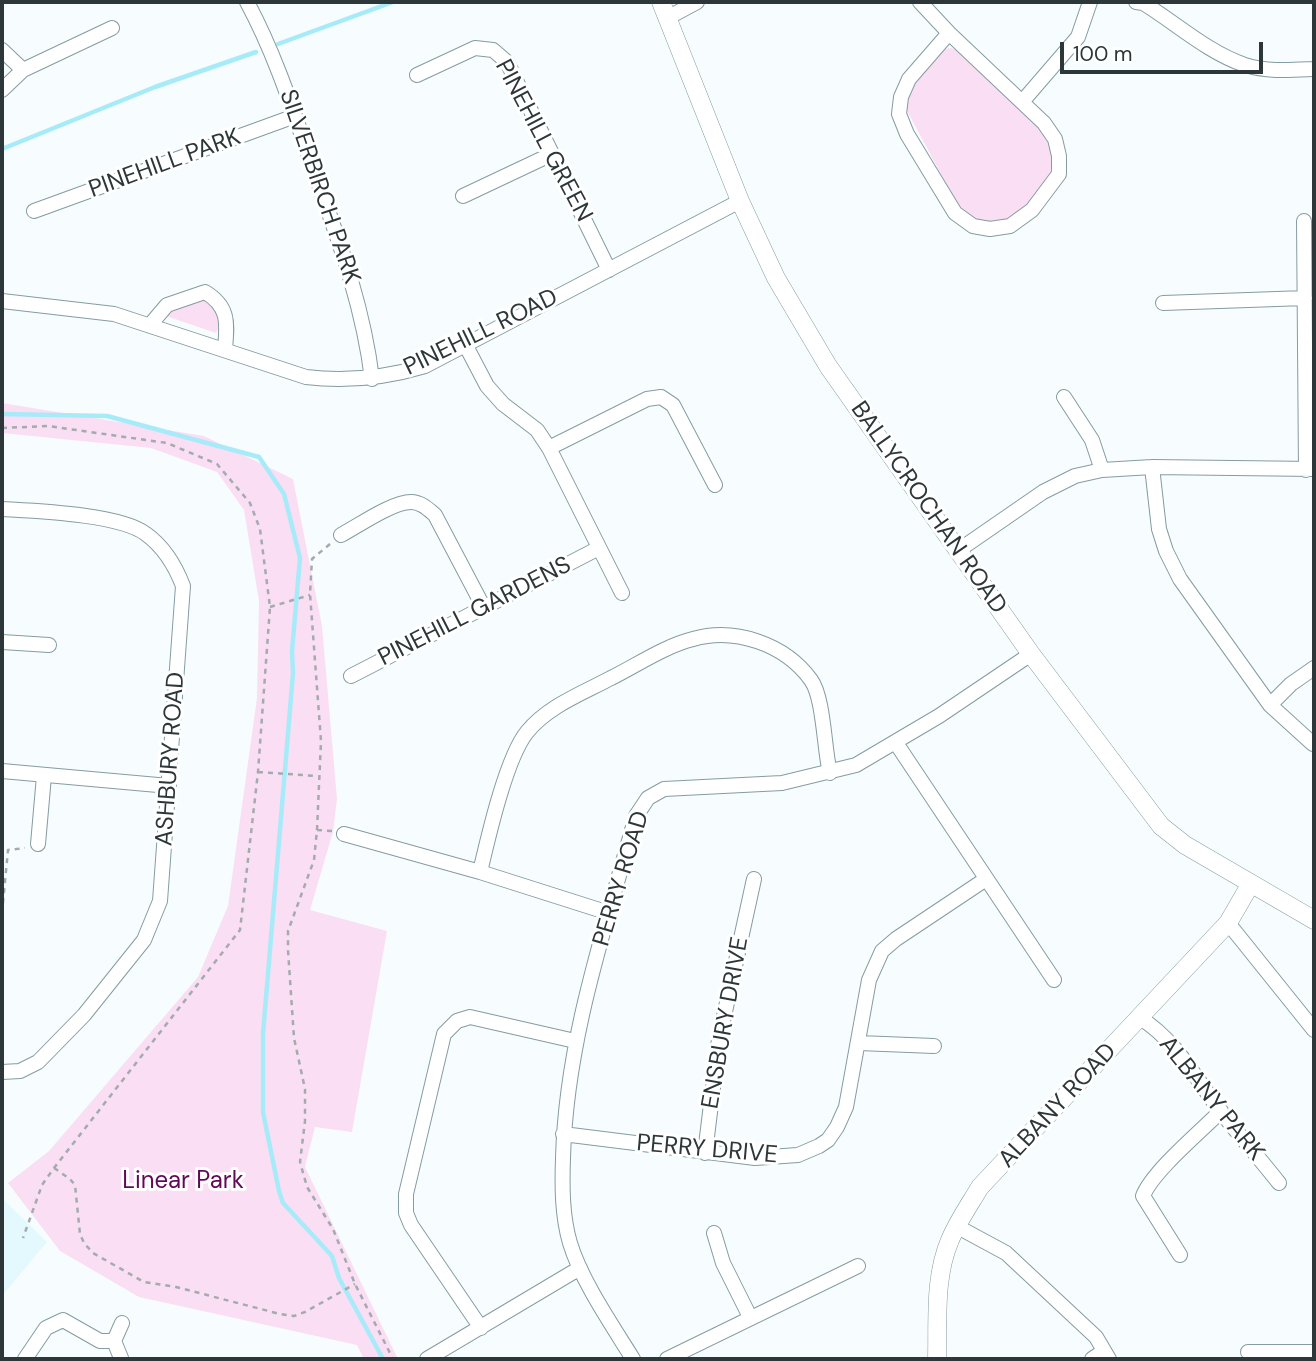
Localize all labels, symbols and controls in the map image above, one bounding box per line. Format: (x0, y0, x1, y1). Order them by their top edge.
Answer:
scale bar (1064, 28, 1267, 72)
text: 100 m (1073, 40, 1133, 68)
street label: PINEHILL GREEN (488, 55, 598, 227)
street label: SILVERBIRCH PARK (272, 86, 366, 288)
street label: PINEHILL PARK (85, 123, 245, 205)
street label: PINEHILL ROAD (399, 283, 563, 383)
street label: BALLYCROCHAN ROAD (844, 396, 1012, 620)
street label: PINEHILL GARDENS (374, 551, 576, 673)
street label: ASHBURY ROAD (151, 671, 191, 847)
street label: PERRY ROAD (588, 808, 656, 950)
street label: ENSBURY DRIVE (697, 935, 755, 1111)
street label: ALBANY PARK (1152, 1031, 1270, 1167)
street label: ALBANY ROAD (993, 1038, 1123, 1174)
street label: PERRY DRIVE (635, 1129, 779, 1171)
park label: Linear Park (122, 1168, 244, 1196)

